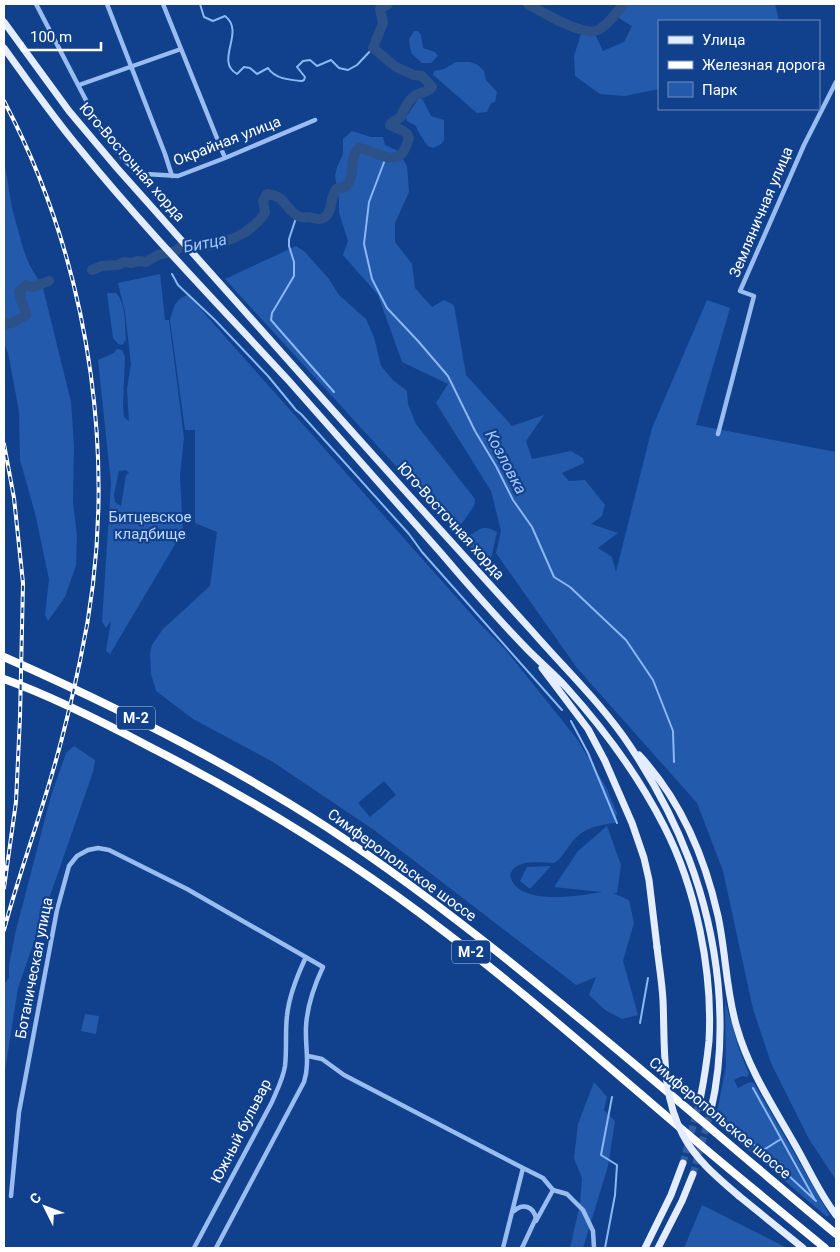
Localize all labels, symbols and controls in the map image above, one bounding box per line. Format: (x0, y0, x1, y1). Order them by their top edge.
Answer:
scale bar (22, 20, 101, 52)
legend (658, 20, 820, 110)
text: 100 m (30, 28, 72, 46)
text: Улица (702, 31, 745, 49)
text: Железная дорога (702, 56, 825, 74)
text: Парк (702, 81, 737, 99)
street label: Юго-Восточная хорда (75, 99, 189, 225)
street label: Окрайная улица (171, 112, 283, 170)
street label: Земляничная улица (725, 144, 797, 280)
water label: Битца (182, 229, 228, 257)
water label: Козловка (481, 427, 531, 497)
street label: Юго-Восточная хорда (394, 459, 508, 583)
park label: Битцевское кладбище (108, 508, 192, 543)
road number: М-2 (117, 706, 155, 730)
street label: Симферопольское шоссе (324, 805, 480, 925)
street label: Ботаническая улица (11, 896, 57, 1040)
road number: М-2 (452, 940, 490, 964)
street label: Симферопольское шоссе (645, 1053, 795, 1183)
street label: Южный бульвар (207, 1076, 275, 1186)
north arrow (20, 1182, 70, 1232)
text: С (26, 1190, 44, 1207)

